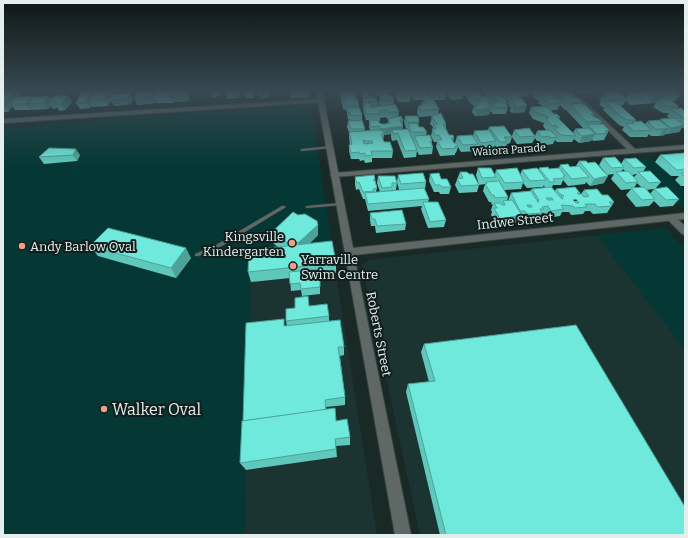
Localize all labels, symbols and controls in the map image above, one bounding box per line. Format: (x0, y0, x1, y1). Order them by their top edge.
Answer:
street label: Waiora Parade (472, 141, 546, 159)
street label: Indwe Street (476, 209, 554, 232)
place label: Kingsville Kindergarten (203, 229, 285, 259)
marker: Kingsville Kindergarten (287, 238, 297, 248)
place label: Andy Barlow Oval (30, 239, 136, 254)
marker: Andy Barlow Oval (17, 241, 27, 251)
place label: Yarraville Swim Centre (301, 252, 378, 282)
marker: Yarraville Swim Centre (288, 261, 298, 271)
street label: Roberts Street (363, 290, 395, 378)
place label: Walker Oval (112, 400, 201, 419)
marker: Walker Oval (99, 404, 109, 414)

